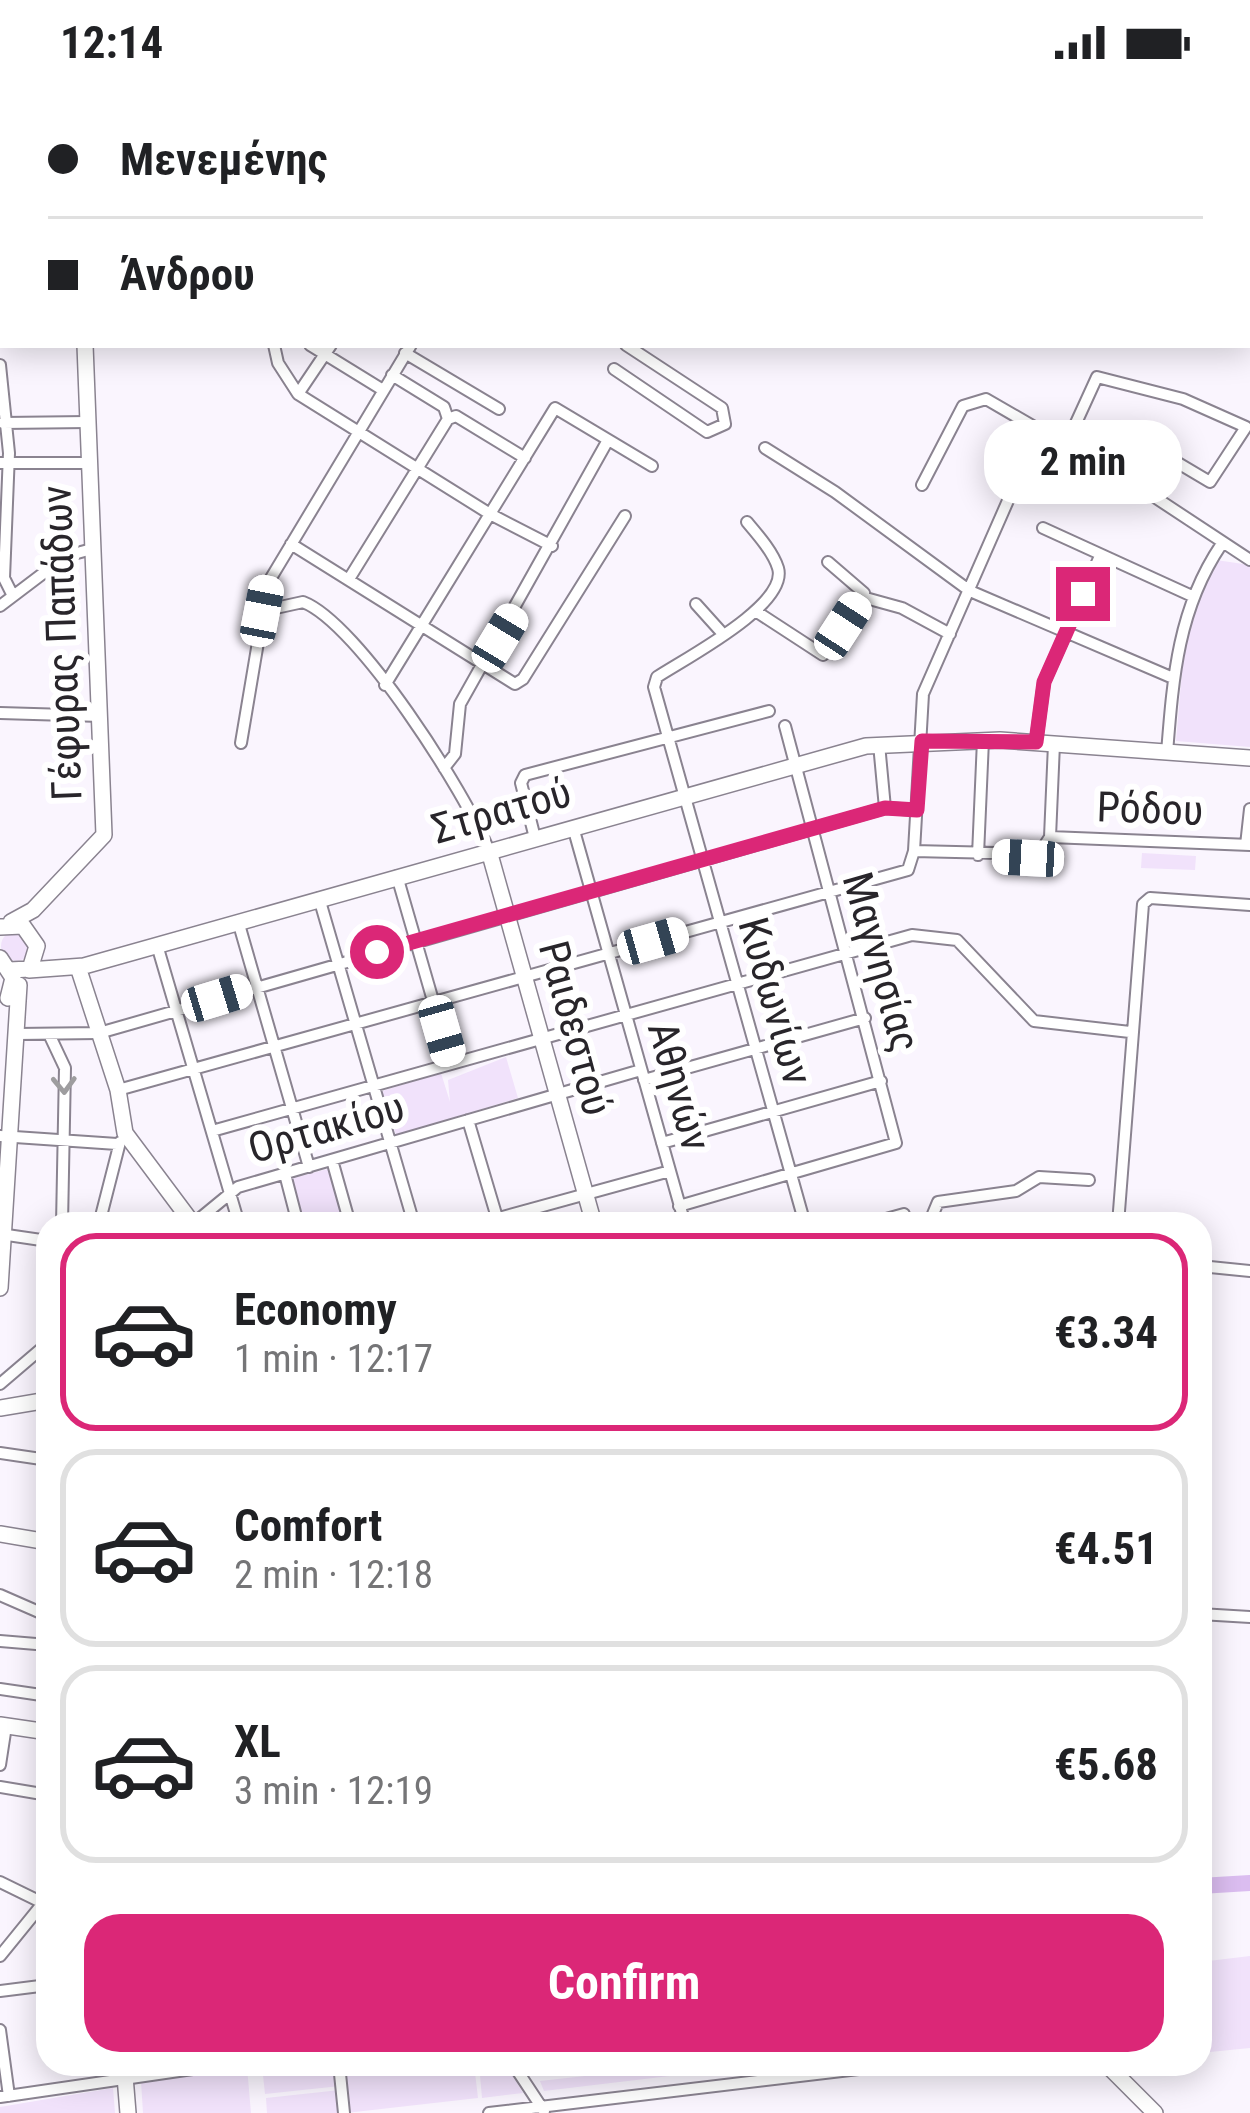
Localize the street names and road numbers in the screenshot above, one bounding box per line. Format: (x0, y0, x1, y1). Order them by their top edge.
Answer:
street label: Γέφυρας Παπάδων (32, 484, 91, 802)
street label: Στρατού (426, 767, 576, 854)
street label: Ρόδου (1096, 782, 1204, 835)
street label: Μαγνησίας (833, 867, 930, 1057)
street label: Κυδωνίων (728, 912, 823, 1090)
street label: Ραιδεστού (529, 936, 622, 1121)
street label: Αθηνών (638, 1016, 721, 1156)
street label: Ορτακίου (243, 1082, 410, 1173)

